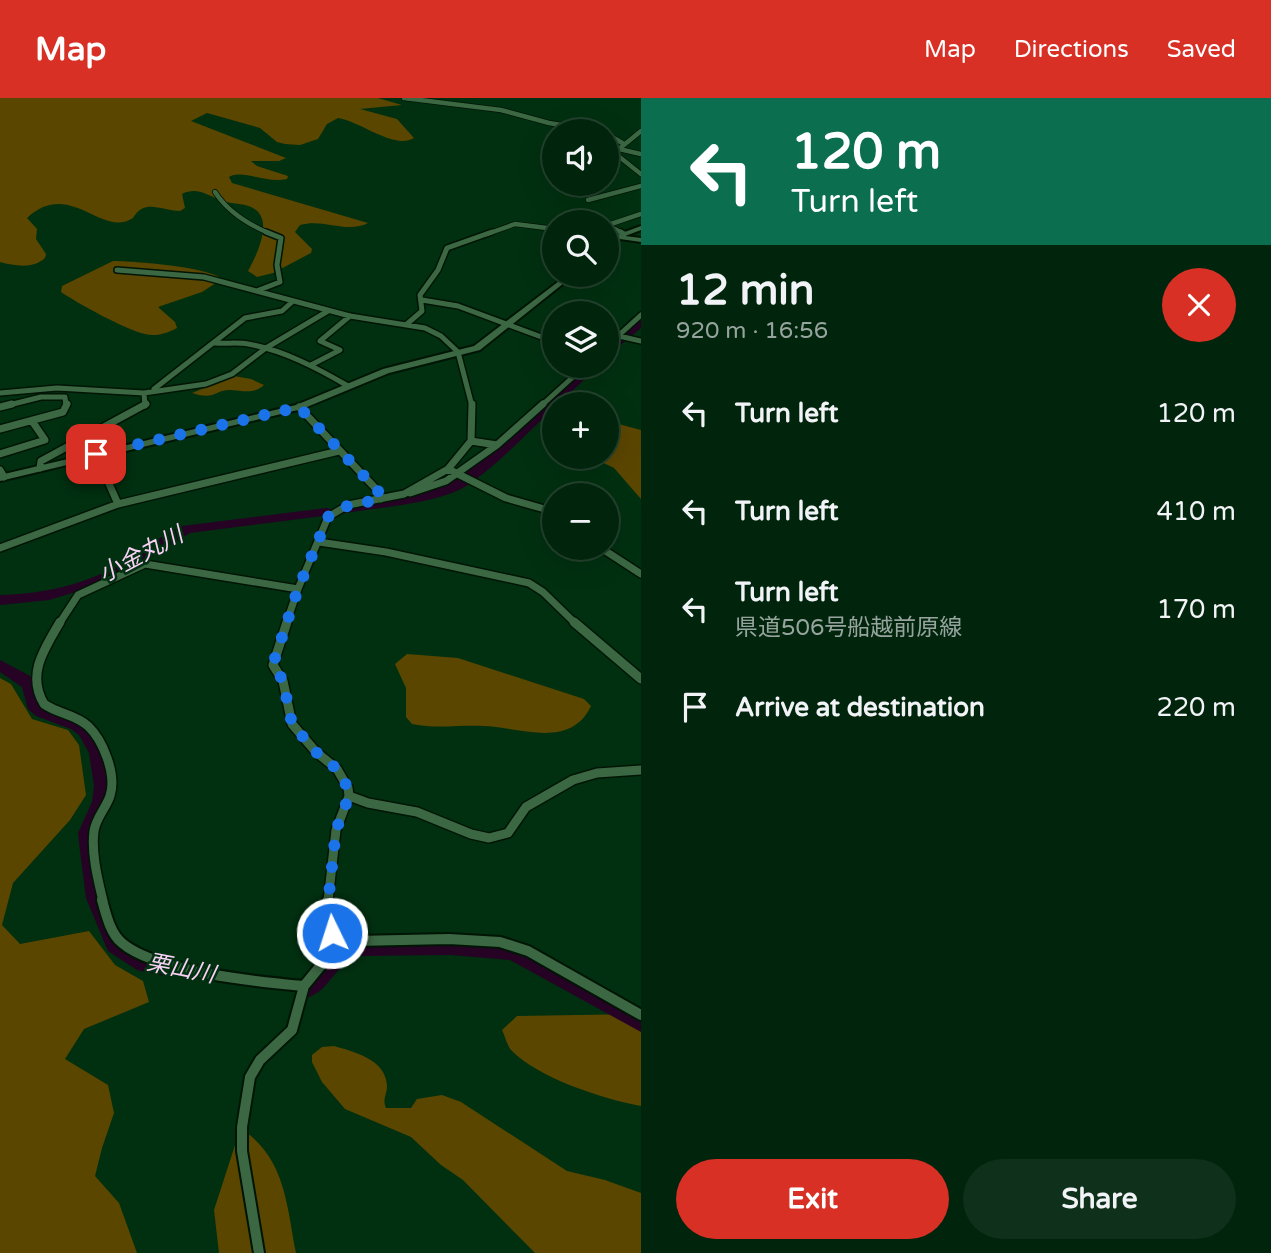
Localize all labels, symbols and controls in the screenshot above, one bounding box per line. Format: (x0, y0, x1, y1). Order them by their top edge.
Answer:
text: Map (35, 30, 106, 69)
text: Map (924, 35, 976, 64)
text: Directions (1014, 35, 1129, 64)
text: Saved (1167, 35, 1236, 64)
map controls (542, 119, 619, 560)
button: sound (542, 119, 619, 196)
text: 120 m (791, 123, 941, 182)
icon: left (676, 126, 767, 217)
text: Turn left (791, 183, 918, 221)
button: search (542, 210, 619, 287)
text: 12 min (676, 265, 814, 316)
button: close (1162, 268, 1236, 342)
button: layers (542, 301, 619, 378)
text: 920 m · 16:56 (676, 317, 828, 345)
button: + (542, 392, 619, 469)
icon: left (676, 394, 714, 432)
text: Turn left (735, 398, 838, 429)
text: 120 m (1156, 398, 1236, 429)
pin (66, 424, 126, 484)
icon: arrive (77, 435, 115, 473)
button: − (542, 483, 619, 560)
icon: left (676, 492, 714, 530)
text: Turn left (735, 496, 838, 527)
text: 410 m (1156, 496, 1236, 527)
water label: 小金丸川 (94, 520, 191, 589)
text: Turn left (735, 577, 838, 608)
icon: left (676, 590, 714, 628)
text: 170 m (1156, 594, 1236, 625)
text: 県道506号船越前原線 (735, 614, 962, 642)
icon: arrive (676, 688, 714, 726)
text: Arrive at destination (735, 692, 985, 723)
text: 220 m (1156, 692, 1236, 723)
position arrow (295, 896, 369, 970)
water label: 栗山川 (144, 949, 220, 990)
button: Exit (676, 1159, 949, 1239)
button: Share (963, 1159, 1236, 1239)

